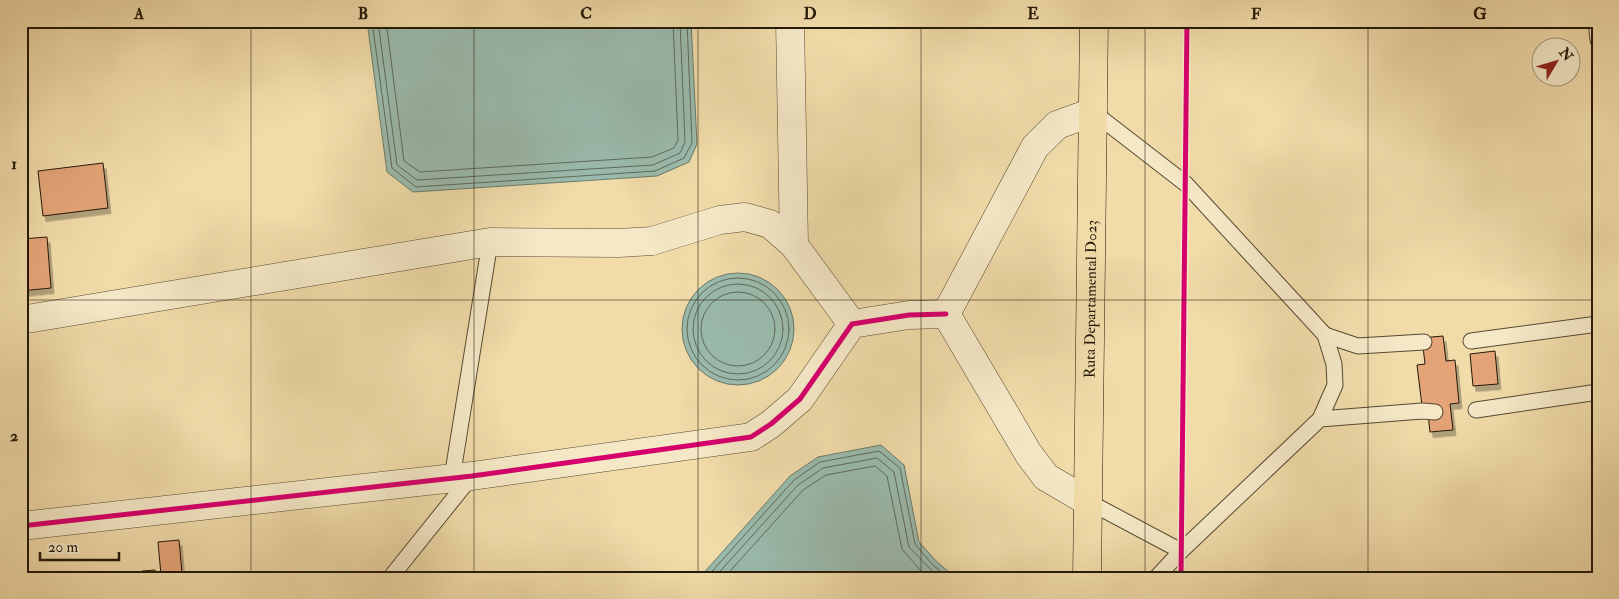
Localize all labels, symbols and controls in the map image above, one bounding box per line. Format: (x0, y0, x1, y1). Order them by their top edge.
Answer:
text: A (133, 4, 145, 24)
text: B (358, 4, 368, 24)
text: C (580, 4, 592, 24)
text: D (803, 4, 817, 24)
text: E (1027, 4, 1039, 24)
text: F (1251, 4, 1261, 24)
text: G (1473, 4, 1487, 24)
north arrow (1532, 38, 1582, 88)
text: N (1555, 43, 1577, 65)
text: 1 (11, 154, 17, 174)
street label: Ruta Departamental D023 (1080, 220, 1101, 378)
text: 2 (10, 426, 18, 446)
scale bar (40, 529, 119, 561)
text: 20 m (48, 538, 78, 557)

